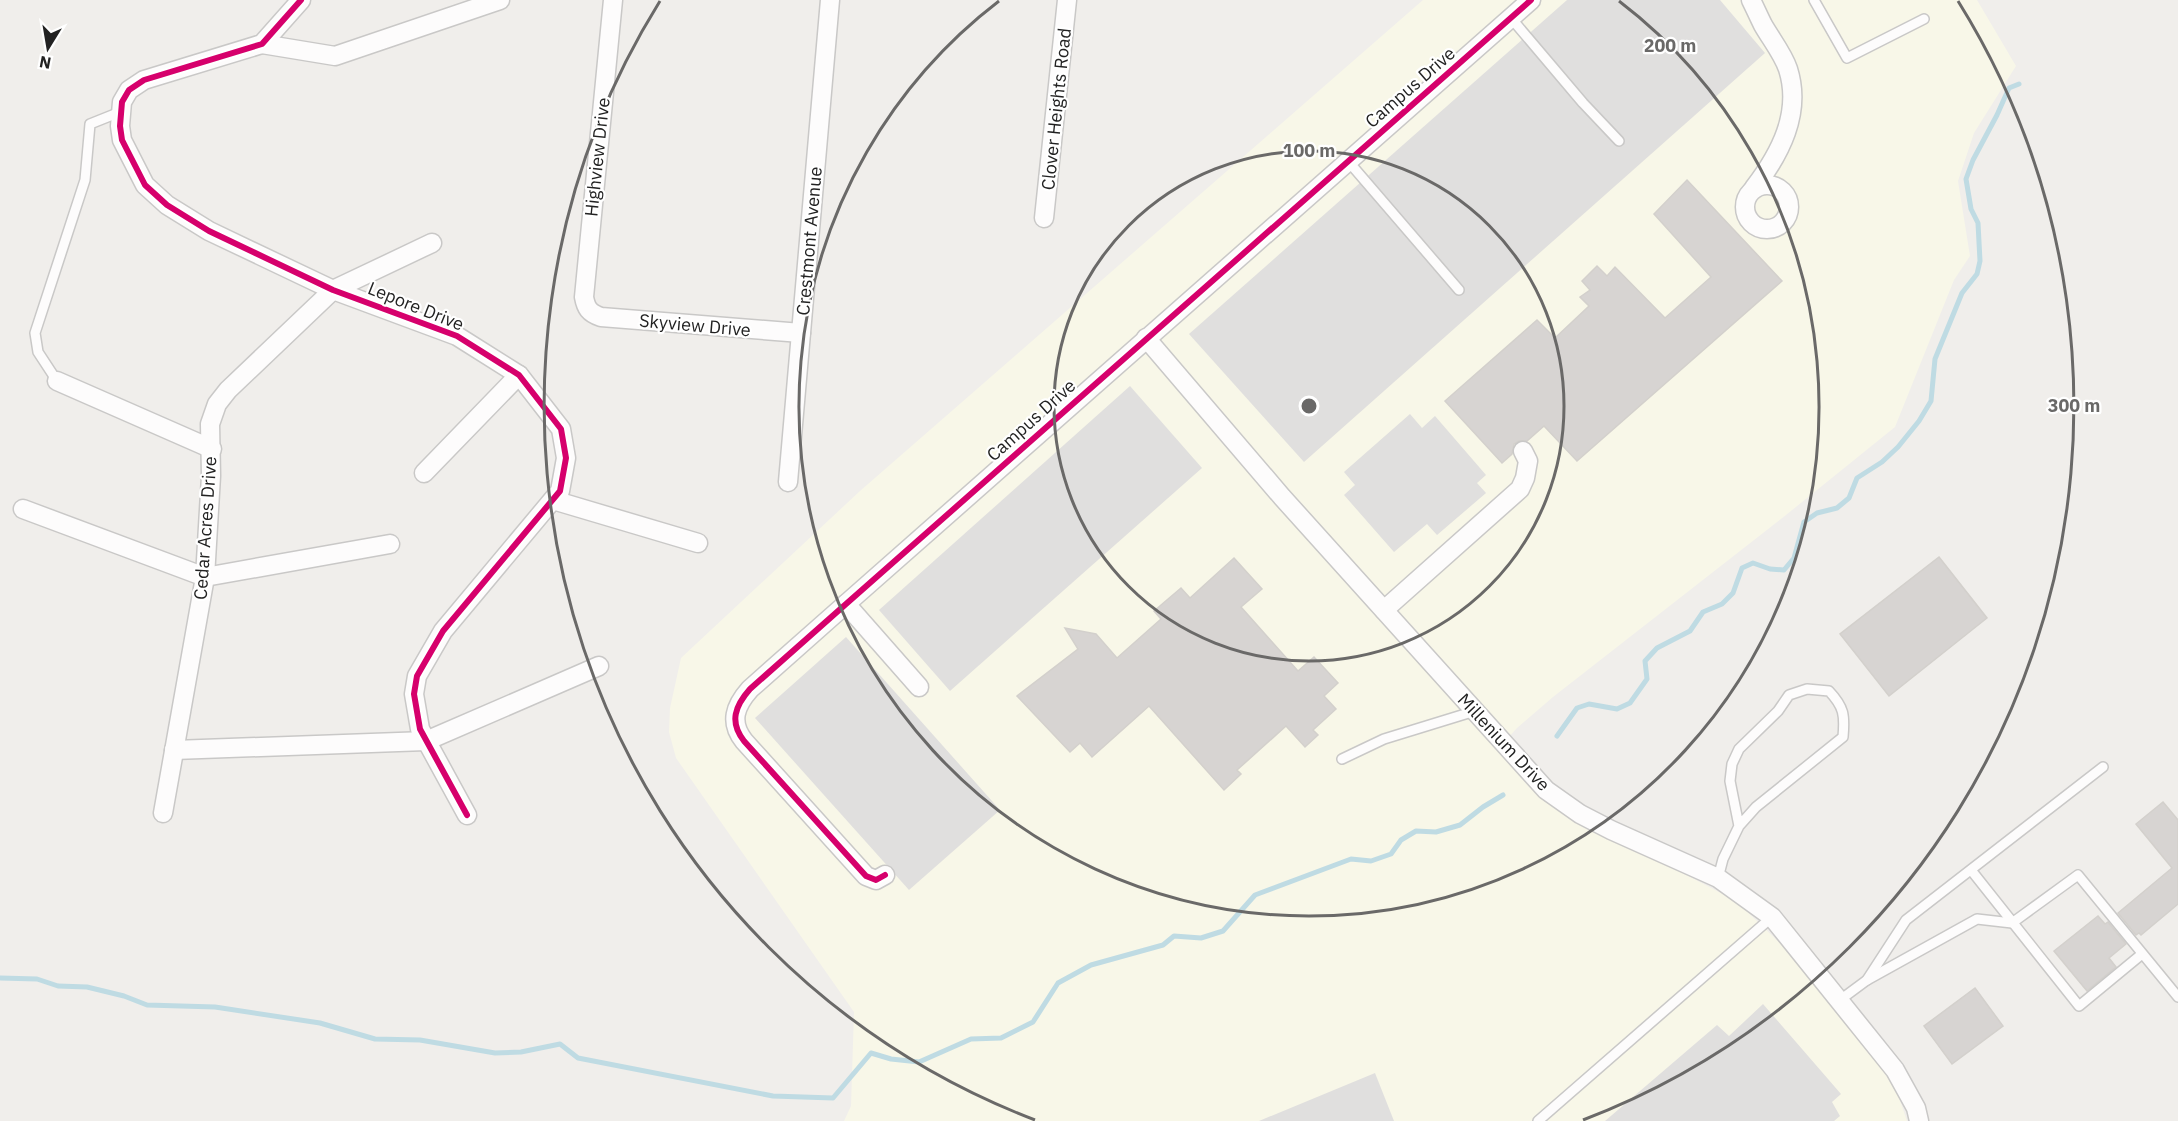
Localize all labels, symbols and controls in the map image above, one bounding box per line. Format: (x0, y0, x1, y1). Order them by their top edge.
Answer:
north arrow (18, 18, 78, 78)
street label: Clover Heights Road (1036, 27, 1076, 191)
text: 200 m (1644, 34, 1696, 57)
street label: Campus Drive (1360, 42, 1460, 132)
text: N (38, 52, 53, 74)
street label: Highview Drive (579, 96, 615, 218)
text: 100 m (1283, 139, 1335, 162)
street label: Crestmont Avenue (791, 166, 827, 316)
street label: Lepore Drive (365, 276, 468, 336)
street label: Skyview Drive (638, 309, 752, 341)
street label: Campus Drive (982, 374, 1080, 466)
text: 300 m (2048, 394, 2100, 417)
centre of rings (1299, 396, 1319, 416)
street label: Cedar Acres Drive (189, 455, 221, 601)
street label: Millenium Drive (1453, 688, 1555, 796)

